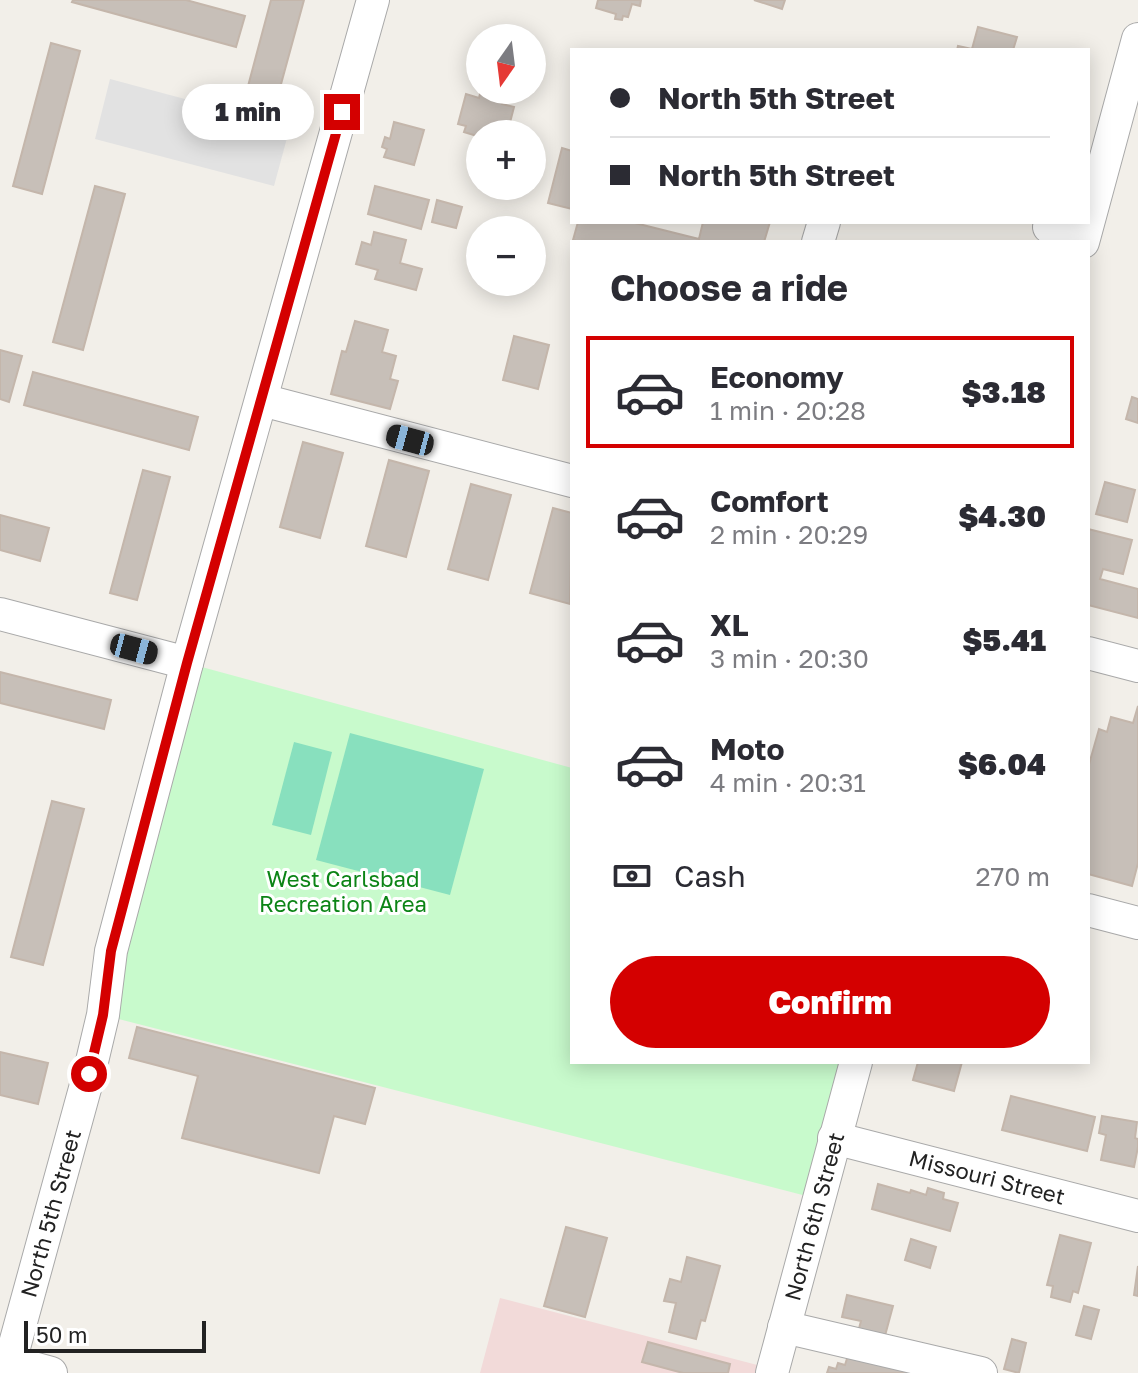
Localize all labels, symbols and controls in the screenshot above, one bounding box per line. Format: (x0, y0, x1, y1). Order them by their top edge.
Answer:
north arrow (466, 24, 546, 104)
map controls (466, 24, 546, 296)
text: North 5th Street (658, 80, 895, 116)
callout: 1 min (182, 84, 314, 140)
route end (324, 94, 360, 130)
text: 1 min (215, 96, 281, 127)
button: + (466, 120, 546, 200)
text: North 5th Street (658, 157, 895, 193)
button: − (466, 216, 546, 296)
text: Choose a ride (610, 266, 848, 309)
icon: car (614, 356, 686, 428)
text: Economy (710, 359, 844, 395)
text: $3.18 (962, 374, 1046, 410)
text: 1 min · 20:28 (710, 395, 866, 426)
car (384, 422, 436, 458)
icon: car (614, 480, 686, 552)
text: Comfort (710, 483, 829, 519)
text: $4.30 (958, 498, 1046, 534)
text: 2 min · 20:29 (710, 519, 868, 550)
icon: car (614, 604, 686, 676)
text: XL (710, 607, 749, 643)
text: $5.41 (962, 622, 1046, 658)
car (108, 631, 160, 667)
text: 3 min · 20:30 (710, 643, 869, 674)
icon: car (614, 728, 686, 800)
text: Moto (710, 731, 785, 767)
text: $6.04 (958, 746, 1046, 782)
text: 4 min · 20:31 (710, 767, 866, 798)
icon: cash (610, 854, 654, 898)
text: Cash (674, 858, 746, 894)
text: 270 m (976, 861, 1050, 892)
park label: West Carlsbad Recreation Area (259, 865, 427, 917)
button: Confirm (610, 956, 1050, 1048)
route start (71, 1056, 107, 1092)
street label: North 5th Street (14, 1127, 86, 1300)
street label: North 6th Street (778, 1129, 849, 1304)
street label: Missouri Street (906, 1144, 1068, 1210)
scale bar (24, 1317, 206, 1353)
text: 50 m (36, 1321, 87, 1348)

